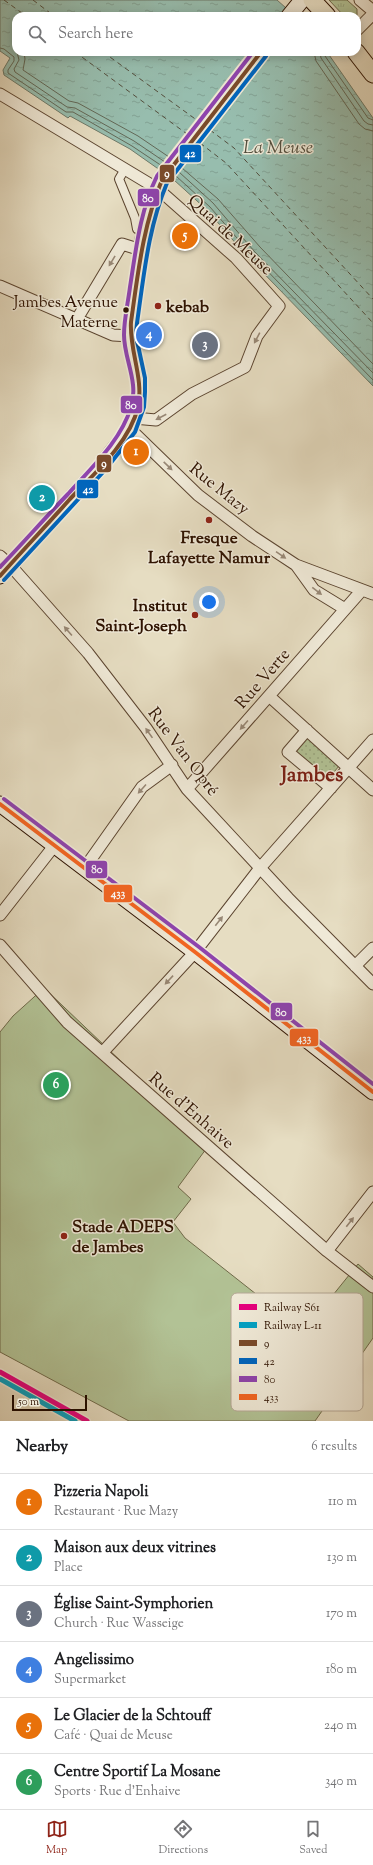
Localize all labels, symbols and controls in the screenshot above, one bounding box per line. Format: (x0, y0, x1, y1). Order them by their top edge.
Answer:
search box (12, 12, 361, 56)
icon: search (26, 23, 48, 45)
text: Search here (58, 24, 133, 45)
water label: La Meuse (243, 136, 313, 162)
line badge: 42 (179, 144, 202, 163)
text: 42 (184, 146, 196, 162)
line badge: 9 (159, 164, 175, 183)
text: 9 (164, 166, 170, 182)
line badge: 80 (137, 188, 160, 207)
street label: Quai de Meuse (182, 190, 278, 281)
text: 80 (142, 191, 154, 207)
pin: 5 (172, 221, 198, 251)
one-way arrow (109, 255, 116, 267)
place label: Jambes Avenue Materne (13, 292, 118, 335)
place label: kebab (165, 296, 209, 320)
marker: kebab (153, 301, 163, 311)
marker: Jambes Avenue Materne (121, 305, 131, 315)
pin: 4 (136, 320, 162, 350)
pin: 3 (192, 330, 218, 360)
one-way arrow (254, 332, 260, 343)
line badge: 80 (120, 395, 143, 414)
text: 80 (125, 398, 137, 414)
one-way arrow (155, 413, 166, 420)
pin: 1 (123, 437, 149, 467)
line badge: 9 (96, 454, 112, 473)
text: 9 (101, 456, 107, 472)
street label: Rue Mazy (183, 458, 254, 522)
one-way arrow (163, 461, 173, 471)
line badge: 42 (76, 479, 99, 499)
text: 42 (82, 482, 94, 498)
pin: 2 (29, 483, 55, 513)
marker: Fresque Lafayette Namur (204, 515, 214, 525)
place label: Fresque Lafayette Namur (148, 527, 271, 571)
one-way arrow (275, 551, 286, 559)
one-way arrow (312, 586, 323, 595)
your location (199, 592, 219, 612)
place label: Institut Saint-Joseph (95, 595, 187, 639)
marker: Institut Saint-Joseph (190, 610, 200, 620)
one-way arrow (64, 626, 73, 636)
street label: Rue Verte (230, 644, 297, 715)
street label: Rue Van Opré (141, 703, 224, 802)
one-way arrow (239, 720, 248, 730)
one-way arrow (145, 727, 153, 738)
district label: Jambes (279, 761, 343, 791)
one-way arrow (137, 784, 146, 795)
line badge: 80 (85, 860, 108, 879)
text: 80 (91, 862, 103, 878)
line badge: 433 (103, 884, 133, 903)
text: 433 (110, 886, 126, 902)
one-way arrow (215, 915, 223, 926)
one-way arrow (164, 975, 173, 985)
line badge: 80 (270, 1002, 293, 1021)
text: 80 (275, 1005, 287, 1021)
line badge: 433 (289, 1028, 319, 1047)
text: 433 (296, 1031, 312, 1047)
street label: Rue d'Enhaive (143, 1068, 239, 1155)
pin: 6 (43, 1070, 69, 1100)
place label: Stade ADEPS de Jambes (72, 1216, 174, 1260)
one-way arrow (346, 1216, 354, 1227)
marker: Stade ADEPS de Jambes (59, 1231, 69, 1241)
legend (231, 1293, 363, 1411)
text: Railway S61 (264, 1300, 320, 1316)
text: Railway L-11 (264, 1318, 322, 1334)
text: 9 (264, 1336, 269, 1352)
text: 42 (264, 1354, 275, 1370)
text: 80 (264, 1372, 275, 1388)
text: 433 (264, 1390, 278, 1406)
scale bar (12, 1393, 87, 1412)
text: 50 m (18, 1394, 39, 1410)
text: Nearby (16, 1435, 68, 1459)
text: 6 results (311, 1438, 357, 1456)
text: Pizzeria Napoli (54, 1482, 148, 1503)
text: 1 (27, 1493, 31, 1511)
text: 110 m (328, 1493, 357, 1511)
text: Restaurant · Rue Mazy (54, 1503, 178, 1521)
text: Maison aux deux vitrines (54, 1538, 216, 1559)
text: 2 (26, 1549, 32, 1567)
text: 130 m (327, 1549, 357, 1567)
text: Place (54, 1559, 83, 1577)
text: Église Saint-Symphorien (54, 1594, 213, 1615)
text: 3 (26, 1605, 32, 1623)
text: 170 m (326, 1605, 357, 1623)
text: Church · Rue Wasseige (54, 1615, 184, 1633)
text: Angelissimo (54, 1650, 134, 1671)
text: 4 (26, 1661, 32, 1679)
text: 180 m (326, 1661, 357, 1679)
text: Supermarket (54, 1671, 126, 1689)
text: Le Glacier de la Schtouff (54, 1706, 211, 1727)
text: 5 (27, 1717, 31, 1735)
text: 240 m (324, 1717, 357, 1735)
text: Café · Quai de Meuse (54, 1727, 173, 1745)
text: Centre Sportif La Mosane (54, 1762, 221, 1783)
text: 6 (26, 1773, 32, 1791)
text: 340 m (325, 1773, 357, 1791)
text: Sports · Rue d'Enhaive (54, 1783, 181, 1801)
tab: Map (46, 1818, 68, 1858)
tab: Directions (159, 1818, 208, 1858)
tab: Saved (299, 1818, 327, 1858)

